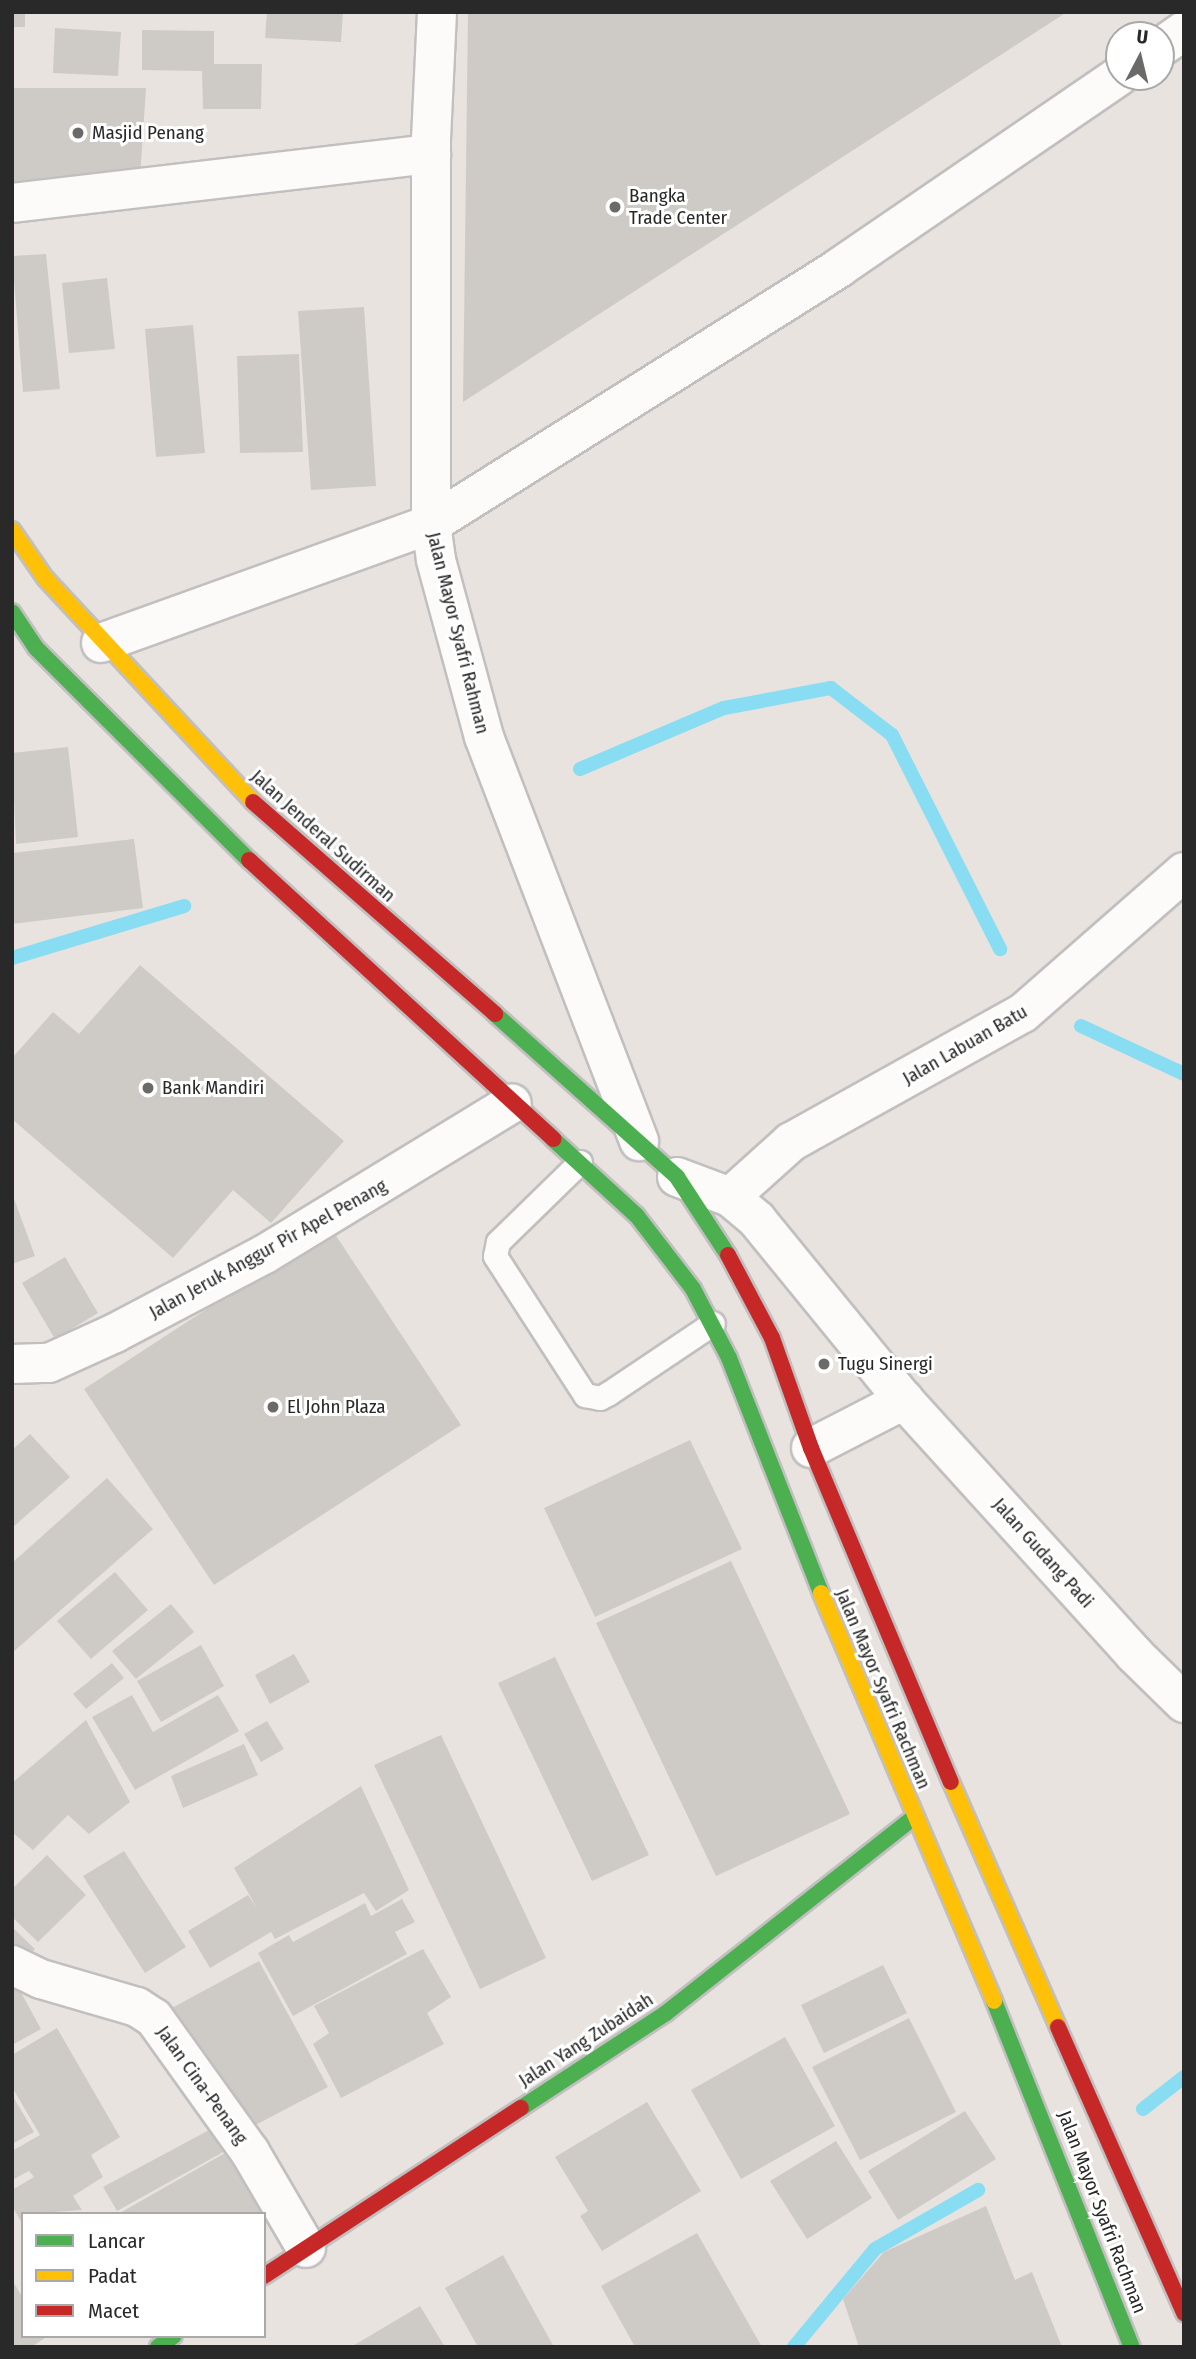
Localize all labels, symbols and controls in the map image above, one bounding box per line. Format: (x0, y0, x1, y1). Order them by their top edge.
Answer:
north arrow (1105, 21, 1175, 91)
text: U (1135, 25, 1149, 49)
place label: Masjid Penang (92, 122, 204, 144)
marker: Masjid Penang (70, 125, 86, 141)
place label: Bangka Trade Center (629, 185, 727, 229)
marker: Bangka Trade Center (607, 199, 623, 215)
street label: Jalan Mayor Syafri Rahman (422, 530, 494, 736)
street label: Jalan Jenderal Sudirman (246, 765, 400, 907)
street label: Jalan Labuan Batu (899, 1000, 1031, 1090)
place label: Bank Mandiri (162, 1077, 264, 1099)
marker: Bank Mandiri (140, 1080, 156, 1096)
street label: Jalan Jeruk Anggur Pir Apel Penang (145, 1174, 391, 1324)
place label: Tugu Sinergi (838, 1353, 933, 1375)
marker: Tugu Sinergi (816, 1356, 832, 1372)
place label: El John Plaza (287, 1396, 385, 1418)
marker: El John Plaza (265, 1399, 281, 1415)
street label: Jalan Gudang Padi (988, 1493, 1098, 1613)
street label: Jalan Mayor Syafri Rachman (830, 1586, 936, 1792)
street label: Jalan Yang Zubaidah (514, 1988, 658, 2092)
street label: Jalan Cina-Penang (151, 2021, 253, 2149)
street label: Jalan Mayor Syafri Rachman (1053, 2108, 1151, 2316)
legend (21, 2212, 266, 2338)
text: Lancar (88, 2228, 145, 2254)
text: Padat (88, 2263, 137, 2289)
text: Macet (88, 2298, 139, 2324)

